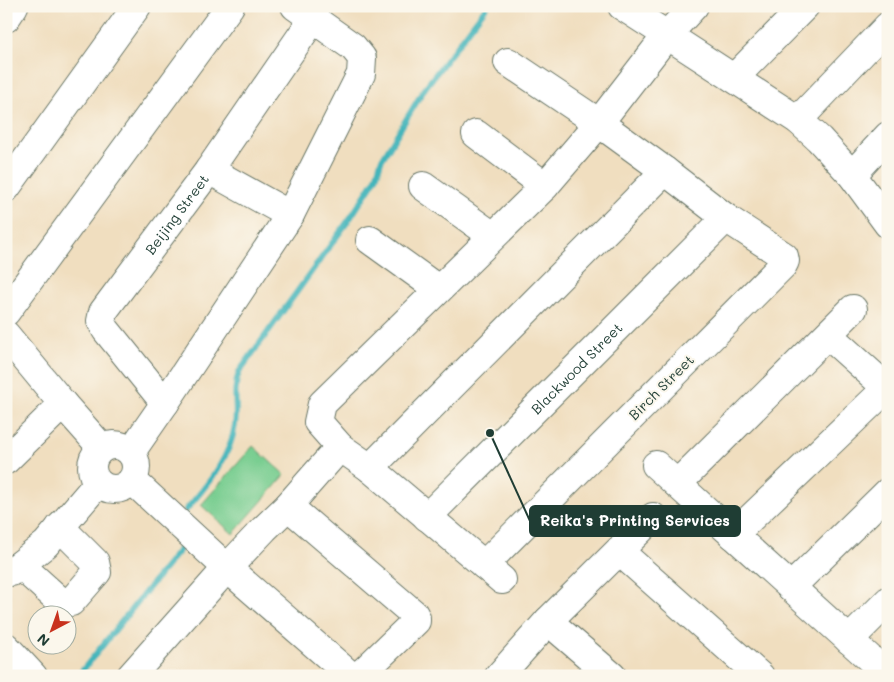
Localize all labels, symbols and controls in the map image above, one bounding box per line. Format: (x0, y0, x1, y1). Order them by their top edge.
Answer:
street label: Beijing Street (140, 170, 213, 258)
street label: Blackwood Street (526, 318, 626, 418)
street label: Birch Street (624, 350, 698, 424)
callout: Reika's Printing Services (530, 506, 740, 536)
text: Reika's Printing Services (540, 510, 730, 530)
north arrow (28, 604, 78, 654)
text: N (33, 630, 53, 651)

